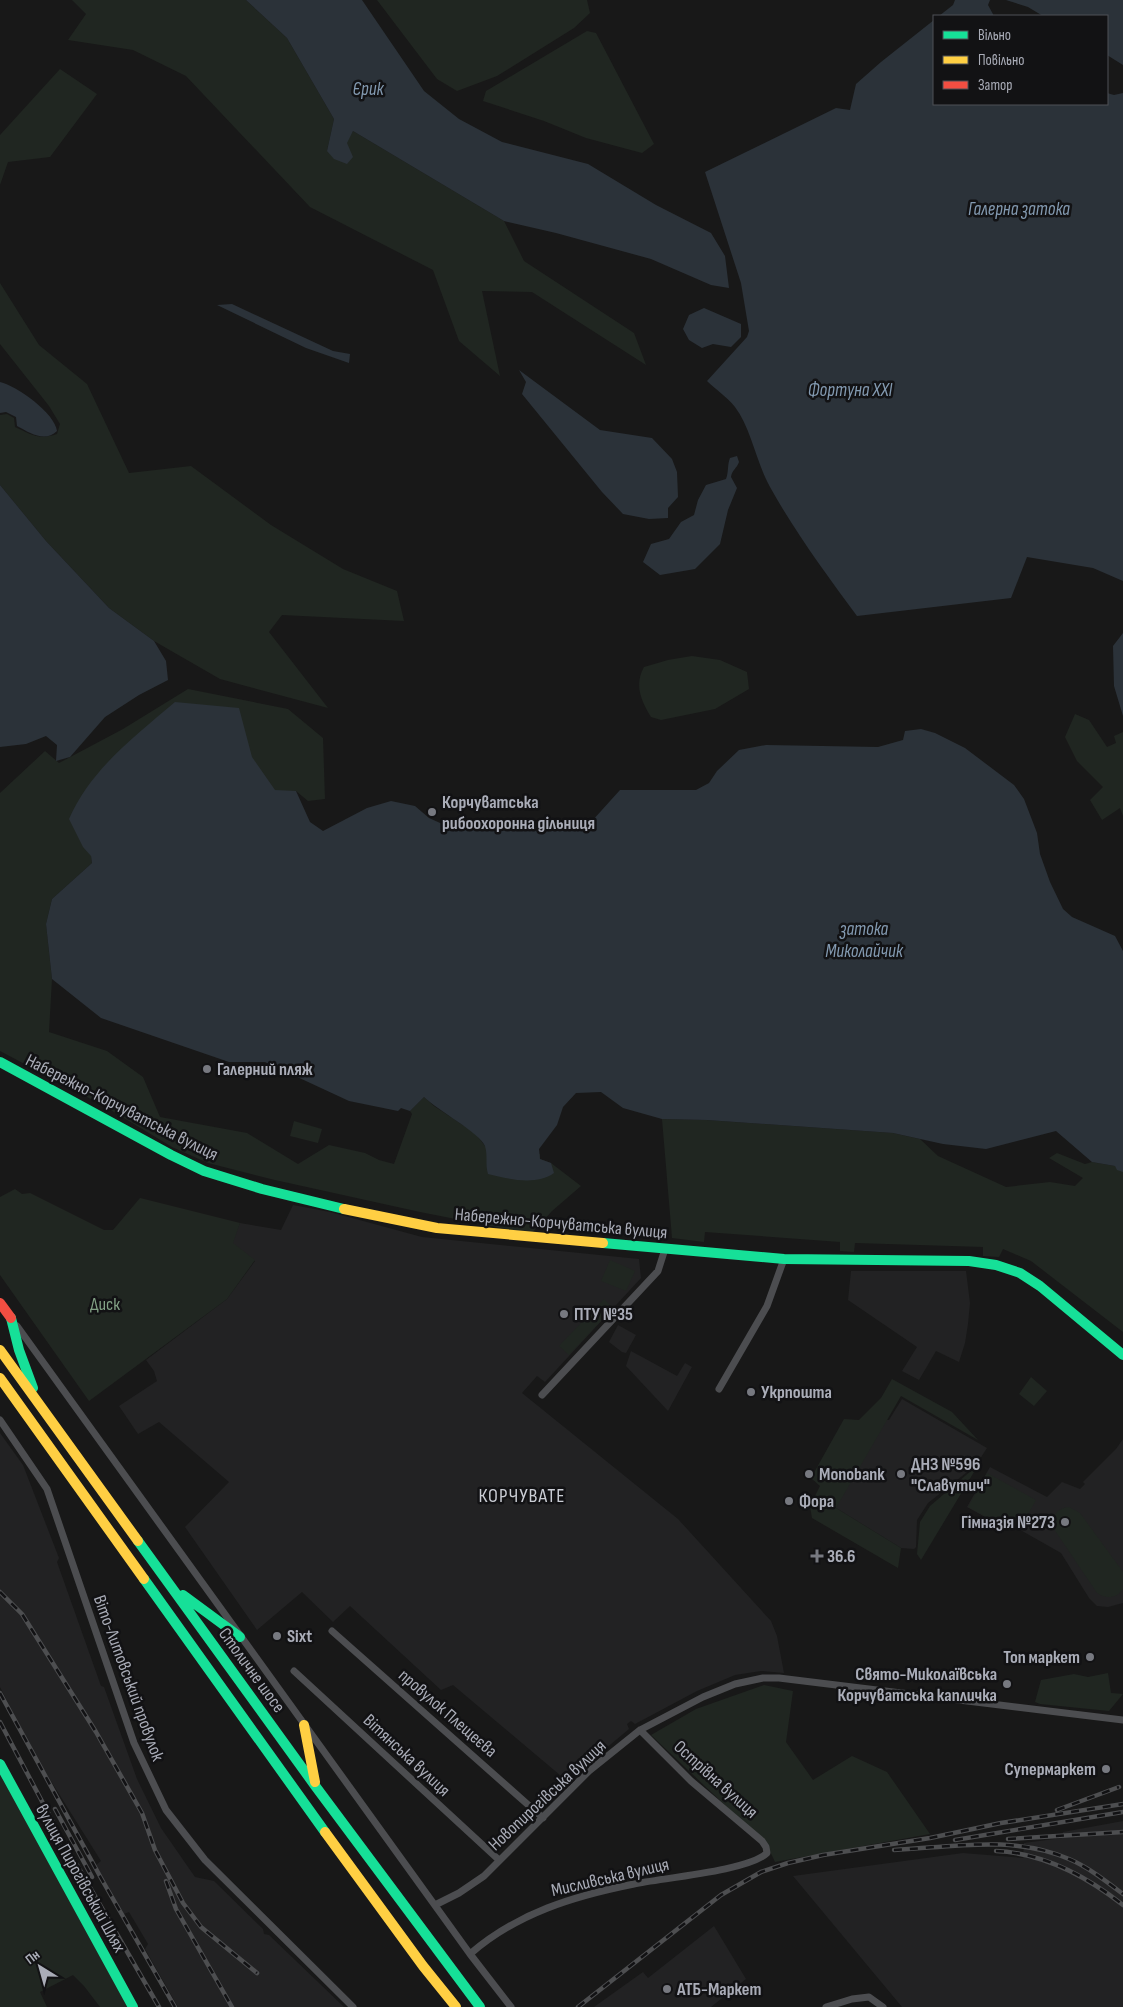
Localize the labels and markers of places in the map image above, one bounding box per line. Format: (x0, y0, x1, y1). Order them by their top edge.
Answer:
place label: Корчуватська рибоохоронна дільниця (442, 792, 595, 834)
marker: Корчуватська рибоохоронна дільниця (426, 806, 438, 818)
place label: Галерний пляж (217, 1059, 313, 1080)
marker: Галерний пляж (201, 1063, 213, 1075)
place label: ПТУ №35 (574, 1304, 633, 1325)
marker: ПТУ №35 (558, 1308, 570, 1320)
place label: Укрпошта (761, 1382, 832, 1403)
marker: Укрпошта (745, 1386, 757, 1398)
place label: ДНЗ №596 "Славутич" (911, 1454, 990, 1496)
place label: Monobank (819, 1464, 885, 1485)
marker: Monobank (803, 1468, 815, 1480)
marker: ДНЗ №596 "Славутич" (895, 1468, 907, 1480)
place label: Фора (799, 1491, 834, 1512)
marker: Фора (783, 1495, 795, 1507)
place label: Гімназія №273 (961, 1512, 1055, 1533)
marker: Гімназія №273 (1059, 1516, 1071, 1528)
place label: 36.6 (827, 1546, 855, 1567)
marker: 36.6 (811, 1550, 823, 1562)
place label: Sixt (287, 1626, 312, 1647)
marker: Sixt (271, 1630, 283, 1642)
place label: Топ маркет (1003, 1647, 1080, 1668)
marker: Топ маркет (1084, 1651, 1096, 1663)
place label: Свято-Миколаївська Корчуватська капличка (837, 1664, 997, 1706)
marker: Свято-Миколаївська Корчуватська капличка (1001, 1678, 1013, 1690)
place label: Супермаркет (1004, 1759, 1096, 1780)
marker: Супермаркет (1100, 1763, 1112, 1775)
place label: АТБ-Маркет (676, 1979, 762, 2000)
marker: АТБ-Маркет (661, 1983, 673, 1995)

